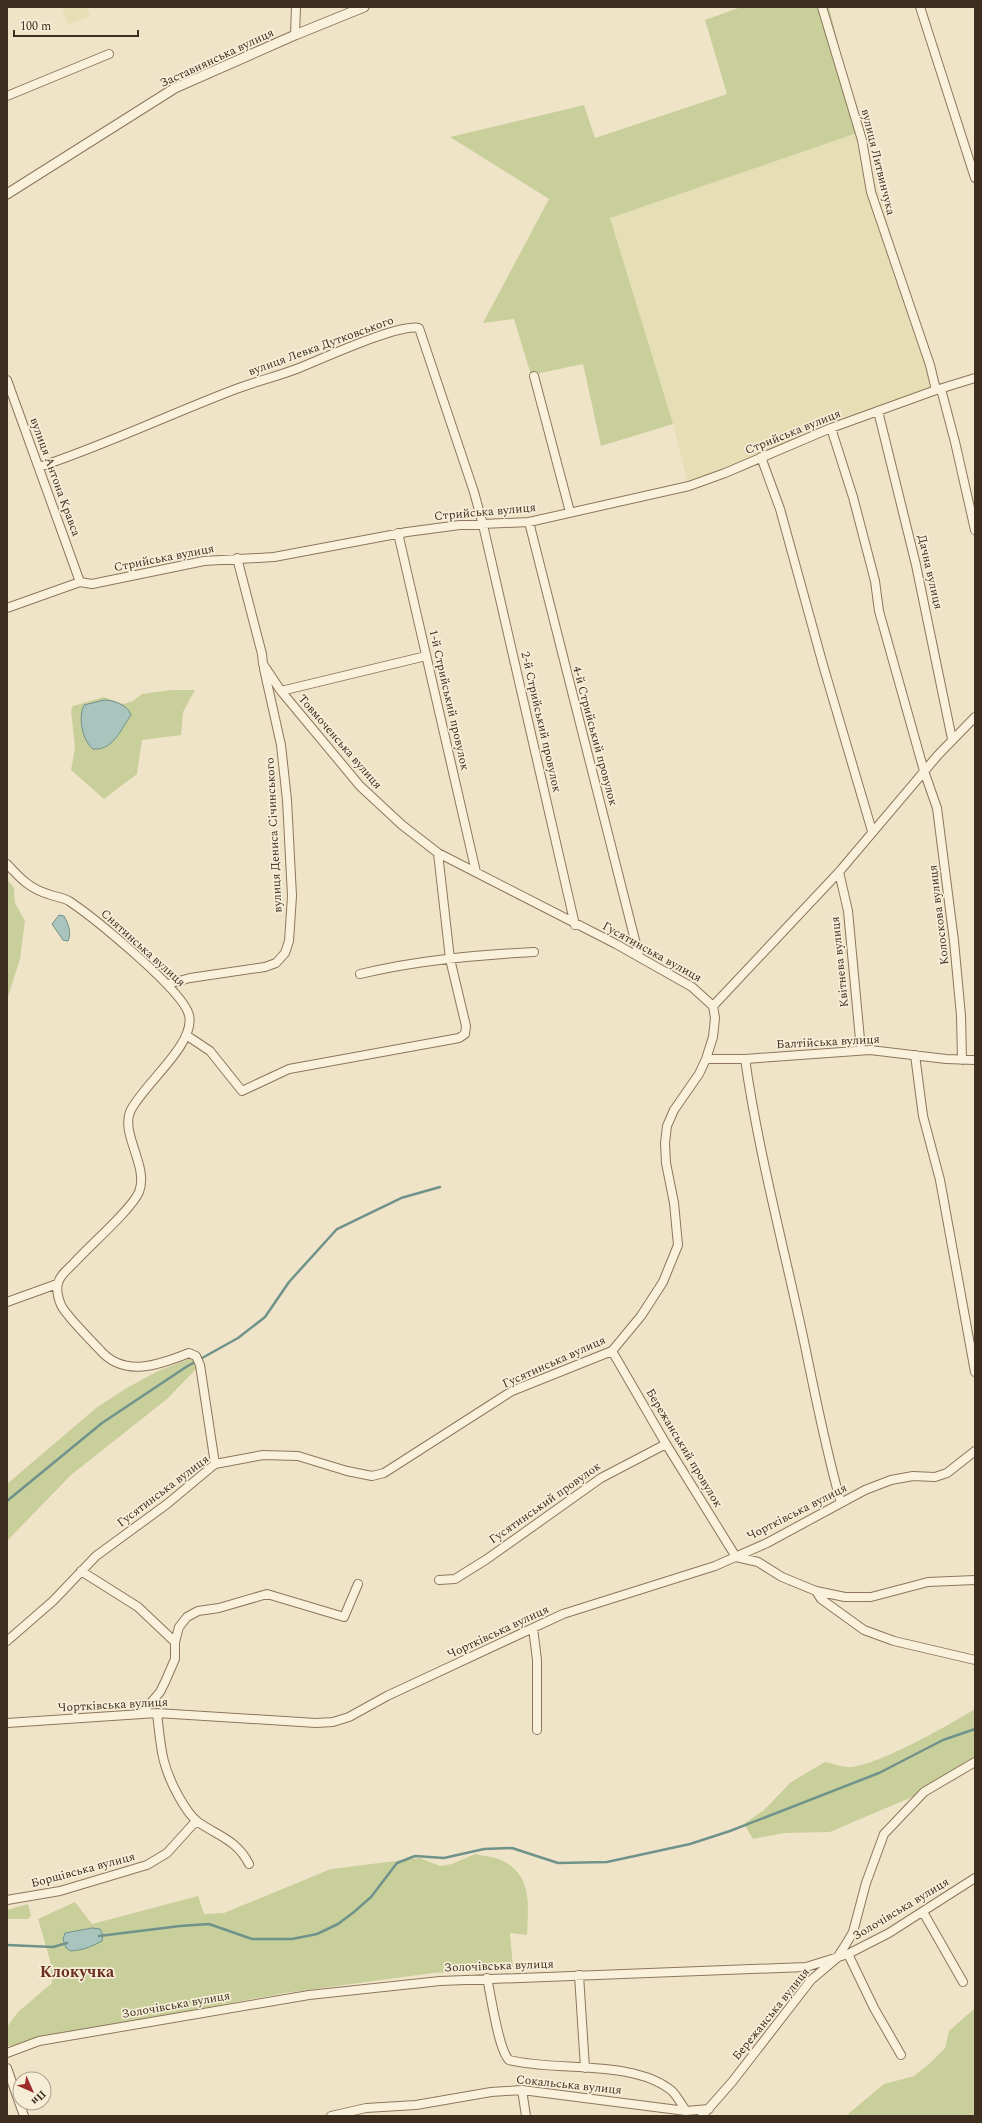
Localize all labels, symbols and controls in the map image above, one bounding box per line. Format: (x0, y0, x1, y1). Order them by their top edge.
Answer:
scale bar (14, 12, 138, 38)
text: 100 m (20, 17, 51, 36)
street label: Заставнянська вулиця (157, 23, 277, 93)
street label: вулиця Литвинчука (856, 107, 900, 217)
street label: вулиця Левка Дутковського (246, 311, 396, 381)
street label: Стрийська вулиця (742, 404, 844, 460)
street label: вулиця Антона Кравса (25, 415, 85, 539)
street label: Стрийська вулиця (433, 498, 537, 526)
street label: Дачна вулиця (912, 533, 948, 611)
street label: Стрийська вулиця (112, 539, 216, 577)
street label: 1-й Стрийський провулок (424, 628, 475, 773)
street label: 2-й Стрийський провулок (516, 650, 567, 795)
street label: 4-й Стрийський провулок (567, 664, 623, 808)
street label: Товмоченська вулиця (293, 690, 387, 794)
street label: вулиця Дениса Січинського (260, 757, 288, 913)
street label: Колоскова вулиця (923, 864, 955, 966)
street label: Снятинська вулиця (96, 905, 190, 991)
street label: Квітнева вулиця (826, 916, 854, 1008)
street label: Гусятинська вулиця (599, 917, 705, 987)
street label: Балтійська вулиця (776, 1030, 880, 1054)
street label: Гусятинська вулиця (499, 1331, 609, 1393)
street label: Бережанський провулок (641, 1385, 727, 1512)
street label: Гусятинська вулиця (113, 1450, 213, 1532)
street label: Гусятинський провулок (485, 1457, 605, 1549)
street label: Чортківська вулиця (744, 1478, 850, 1546)
street label: Чортківська вулиця (444, 1600, 552, 1664)
street label: Чортківська вулиця (57, 1693, 169, 1717)
street label: Борщівська вулиця (29, 1847, 137, 1893)
street label: Золочівська вулиця (849, 1873, 953, 1945)
street label: Золочівська вулиця (444, 1955, 554, 1977)
district label: Клокучка (40, 1960, 115, 1984)
street label: Бережанська вулиця (728, 1963, 814, 2065)
street label: Золочівська вулиця (120, 1986, 232, 2024)
street label: Сокальська вулиця (515, 2070, 623, 2100)
north arrow (12, 2071, 52, 2111)
text: Пн (27, 2086, 50, 2109)

